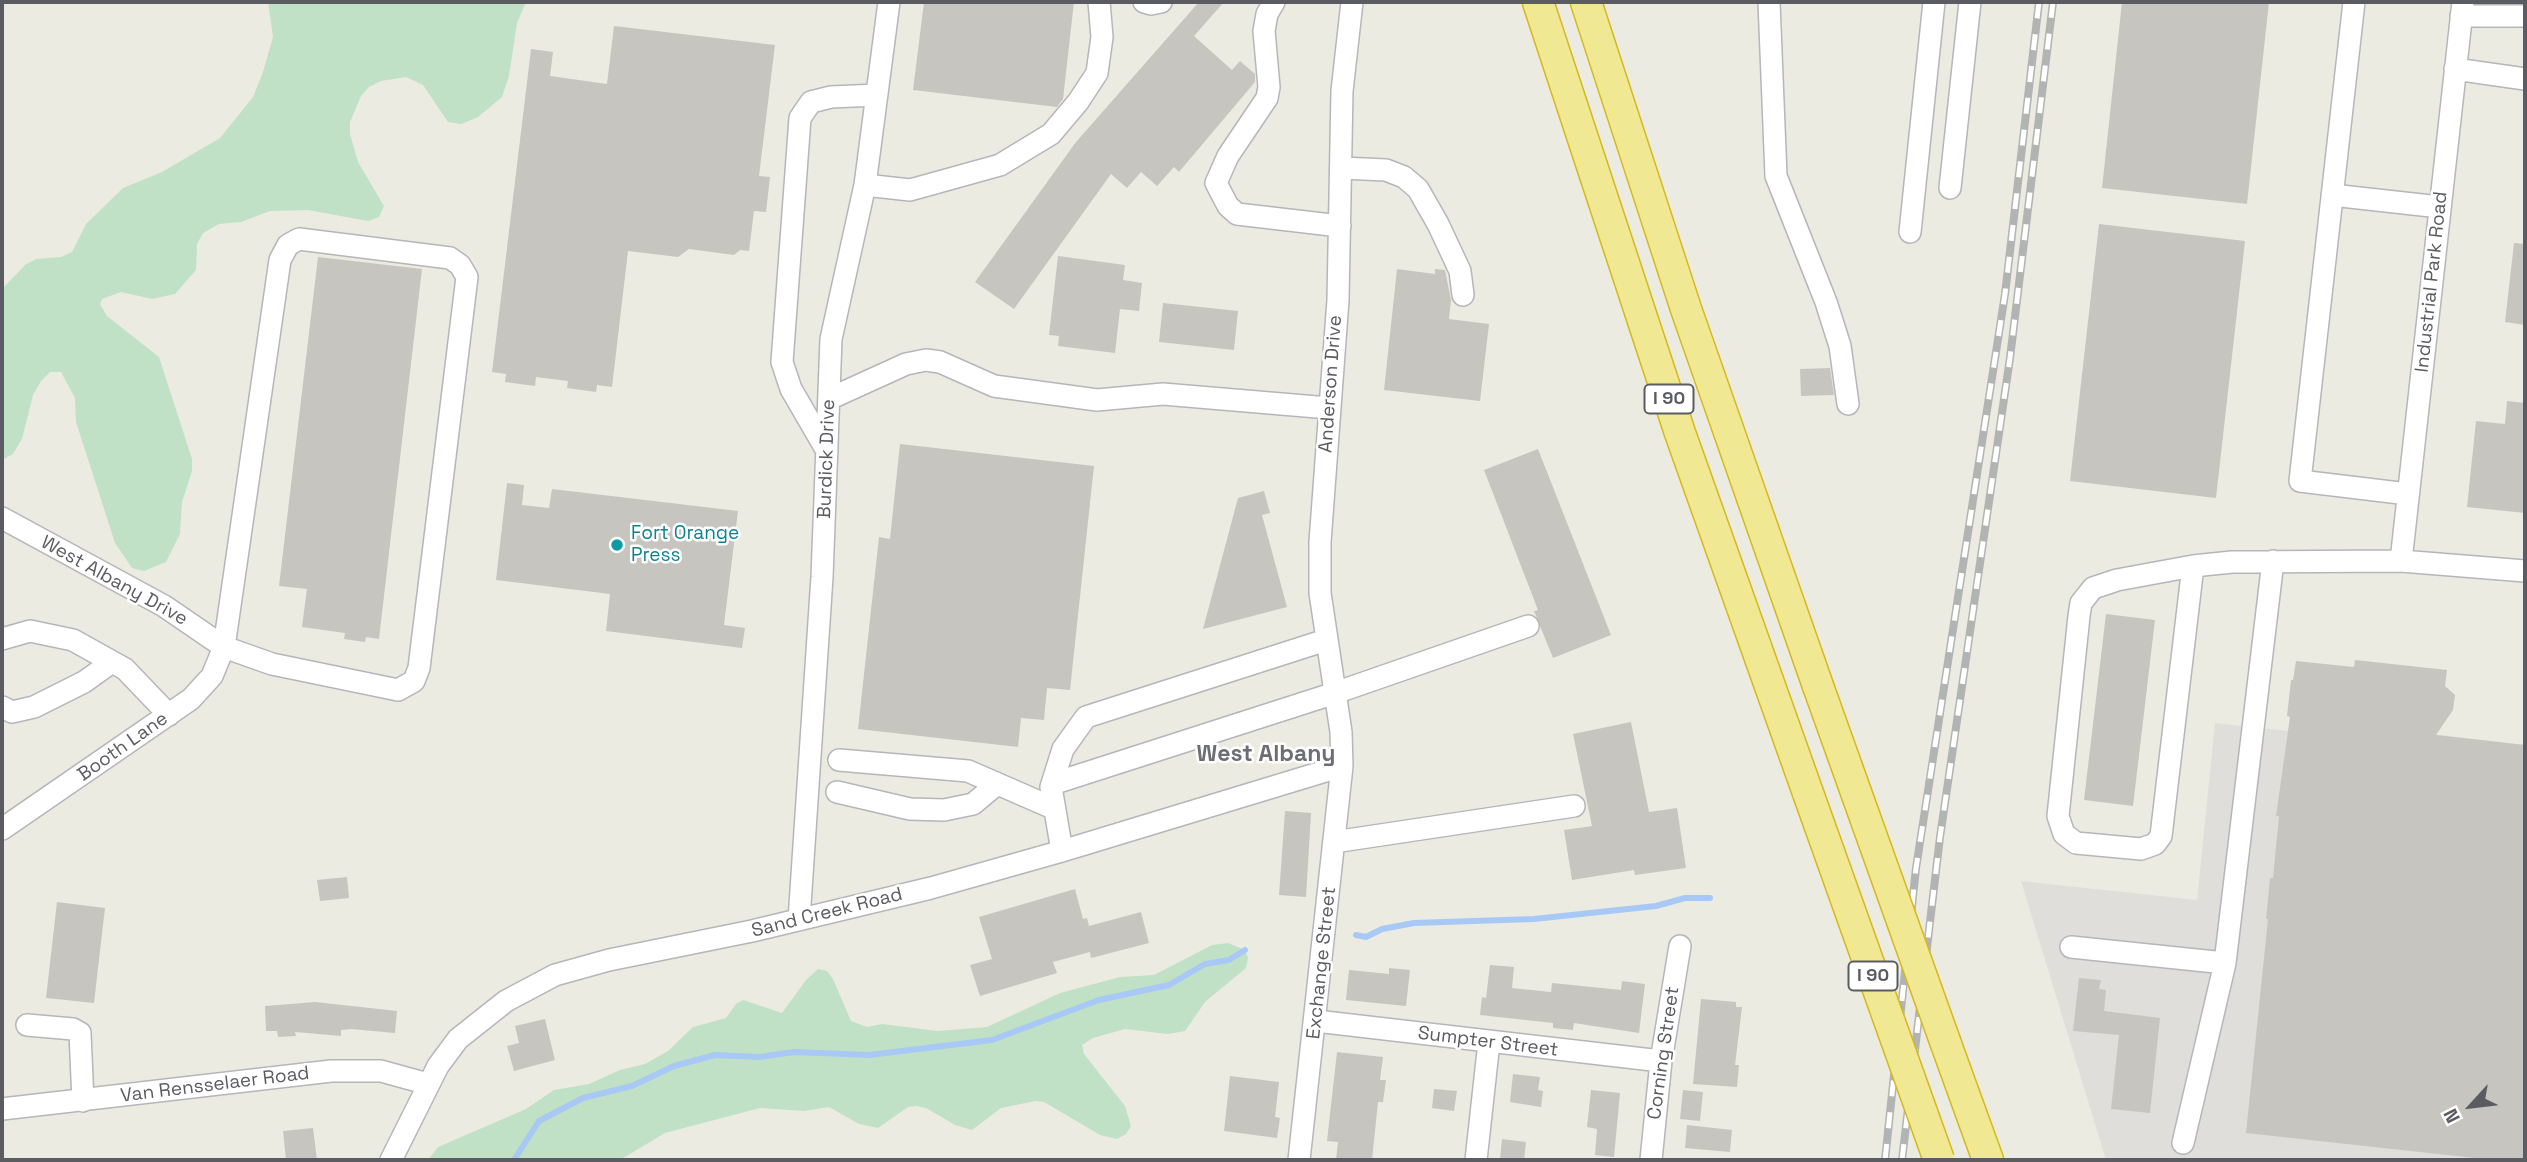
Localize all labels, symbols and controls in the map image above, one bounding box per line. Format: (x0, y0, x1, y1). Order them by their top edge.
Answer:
street label: Industrial Park Road (2411, 190, 2453, 374)
street label: Anderson Drive (1315, 314, 1347, 454)
road number: I 90 (1644, 384, 1694, 414)
street label: Burdick Drive (814, 399, 840, 519)
place label: Fort Orange Press (631, 523, 739, 567)
street label: West Albany Drive (37, 531, 191, 631)
marker: Fort Orange Press (609, 537, 625, 553)
street label: Booth Lane (73, 708, 173, 786)
district label: West Albany (1197, 741, 1335, 769)
street label: Sand Creek Road (749, 883, 905, 943)
street label: Exchange Street (1303, 886, 1341, 1040)
road number: I 90 (1848, 961, 1898, 990)
street label: Corning Street (1643, 985, 1685, 1121)
street label: Sumpter Street (1417, 1022, 1559, 1062)
street label: Van Rensselaer Road (119, 1062, 311, 1108)
north arrow (2436, 1071, 2506, 1141)
text: N (2438, 1104, 2466, 1127)

